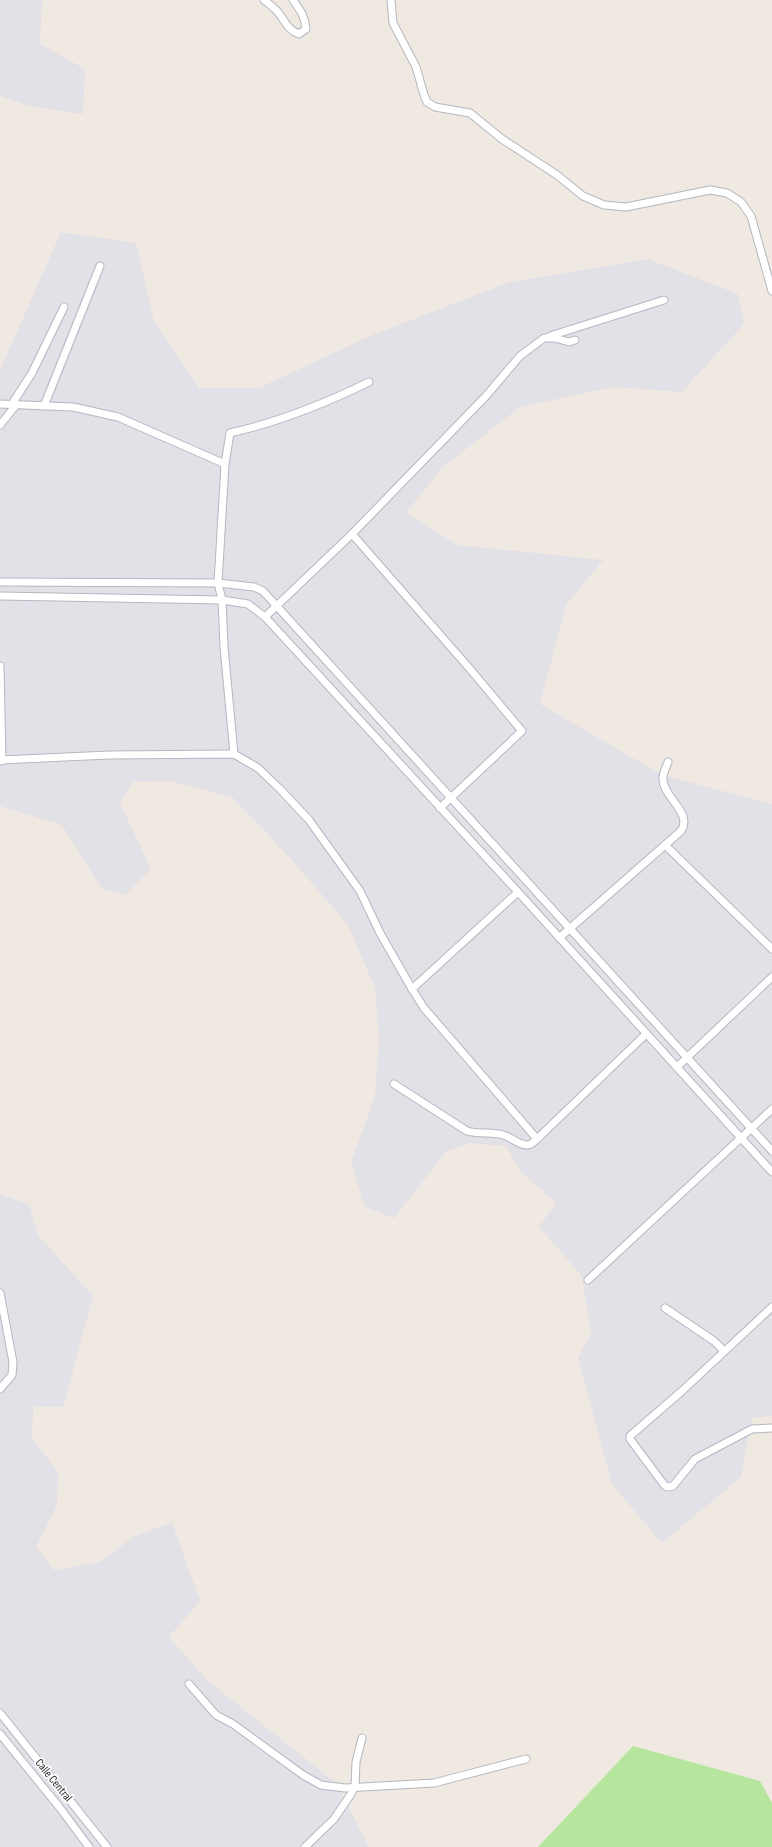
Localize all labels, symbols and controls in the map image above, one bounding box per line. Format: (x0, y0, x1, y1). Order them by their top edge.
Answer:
street label: Calle Central (32, 1756, 75, 1805)

